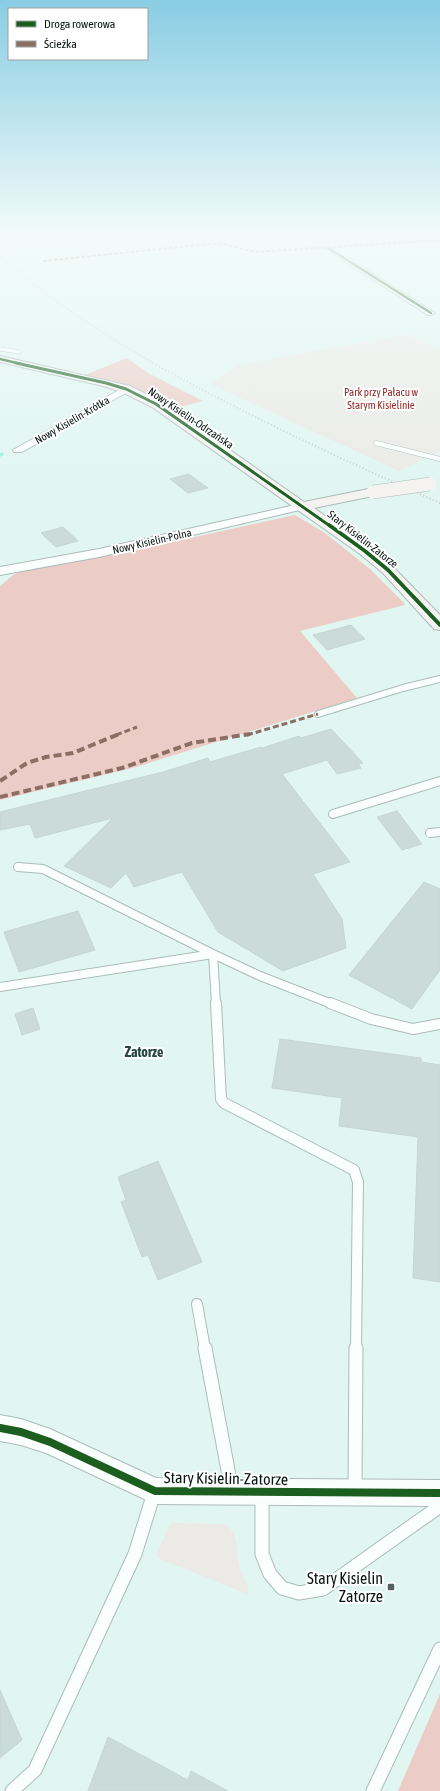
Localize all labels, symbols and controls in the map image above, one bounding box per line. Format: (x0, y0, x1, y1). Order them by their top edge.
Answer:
legend (8, 8, 148, 60)
text: Droga rowerowa (44, 17, 115, 31)
text: Ścieżka (44, 37, 77, 51)
street label: Nowy Kisielin-Odrzańska (146, 385, 236, 451)
park label: Park przy Pałacu w Starym Kisielinie (344, 386, 418, 411)
street label: Nowy Kisielin-Krótka (33, 394, 111, 446)
street label: Stary Kisielin-Zatorze (326, 508, 400, 570)
street label: Nowy Kisielin-Polna (111, 526, 193, 556)
district label: Zatorze (125, 1044, 163, 1060)
street label: Stary Kisielin-Zatorze (164, 1468, 288, 1489)
place label: Stary Kisielin Zatorze (307, 1569, 383, 1605)
marker: Stary Kisielin Zatorze (386, 1582, 396, 1592)

